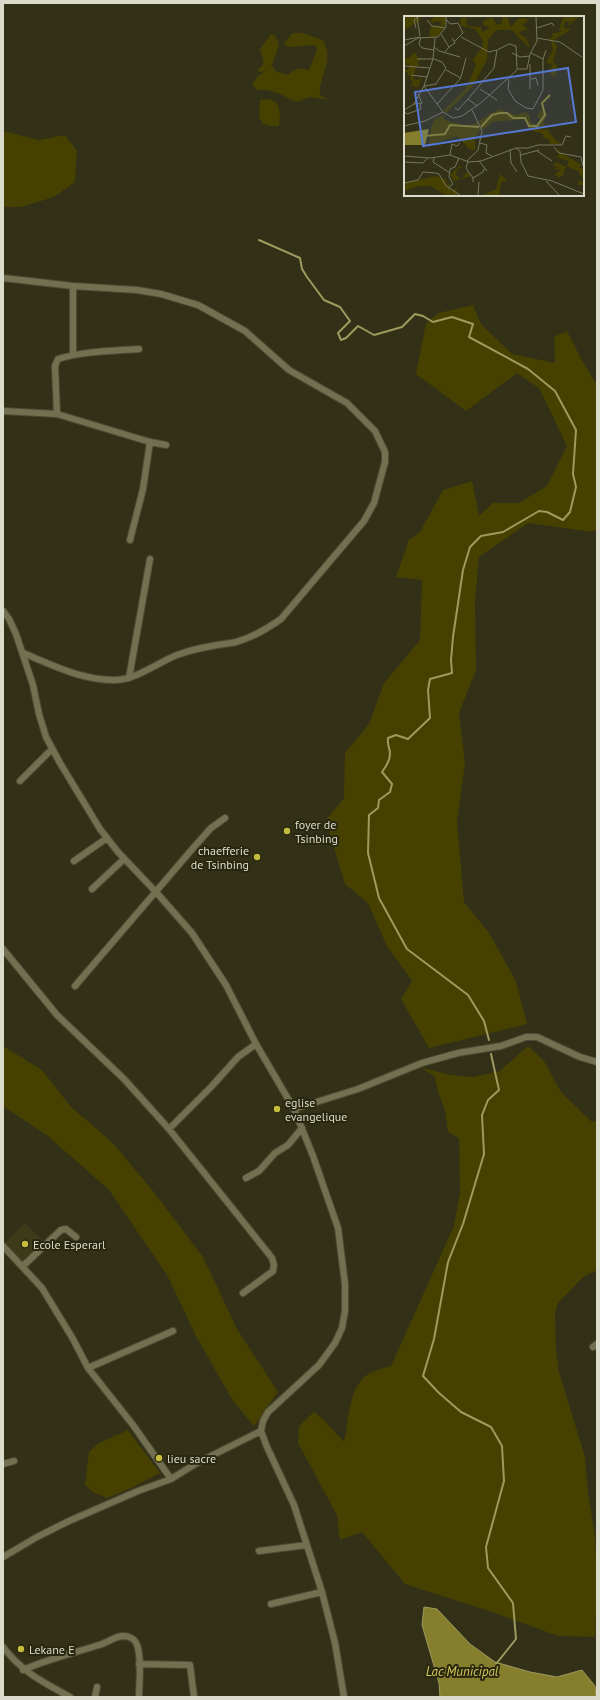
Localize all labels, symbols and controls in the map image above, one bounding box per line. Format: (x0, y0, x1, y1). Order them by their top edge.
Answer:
inset map (404, 16, 584, 196)
place label: foyer de Tsinbing (295, 817, 338, 846)
marker: foyer de Tsinbing (282, 826, 292, 836)
place label: chaefferie de Tsinbing (191, 843, 249, 872)
marker: chaefferie de Tsinbing (252, 852, 262, 862)
place label: eglise evangelique (285, 1095, 347, 1124)
marker: eglise evangelique (272, 1104, 282, 1114)
place label: Ecole Esperarl (33, 1237, 106, 1252)
marker: Ecole Esperarl (20, 1239, 30, 1249)
place label: lieu sacre (167, 1451, 216, 1466)
marker: lieu sacre (154, 1453, 164, 1463)
place label: Lekane E (29, 1642, 75, 1657)
marker: Lekane E (16, 1644, 26, 1654)
water label: Lac Municipal (426, 1663, 499, 1680)

